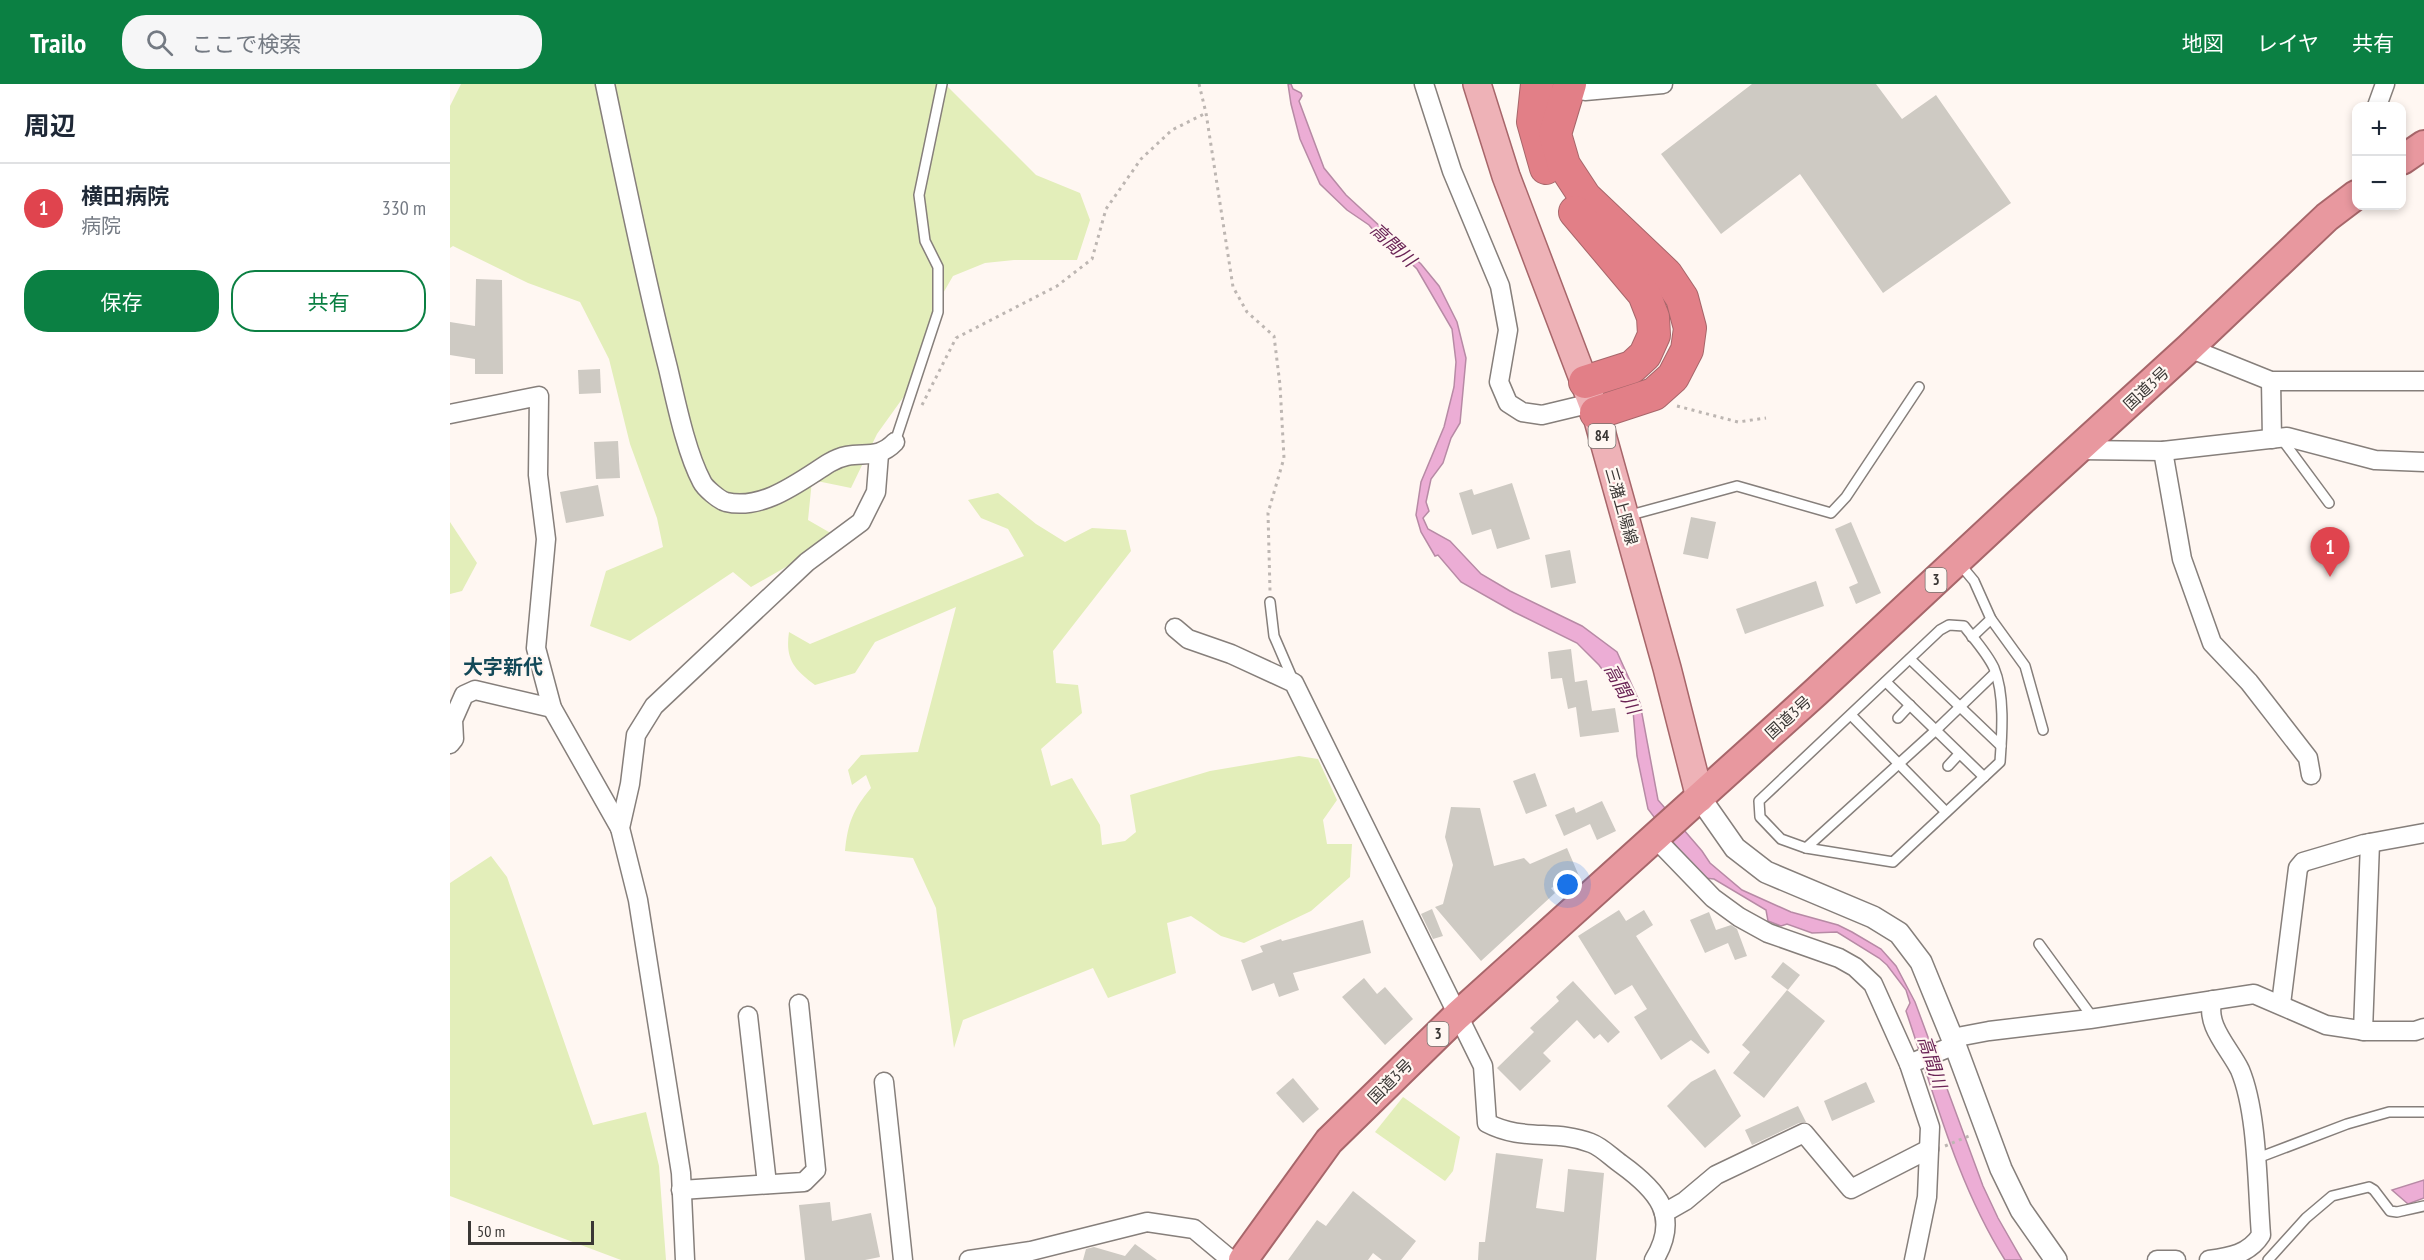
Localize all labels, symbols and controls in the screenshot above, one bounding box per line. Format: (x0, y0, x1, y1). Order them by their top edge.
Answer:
search box (122, 15, 542, 69)
text: Trailo (30, 24, 86, 61)
icon: search (143, 26, 176, 59)
text: ここで検索 (191, 30, 301, 58)
text: 地図 (2182, 30, 2224, 57)
text: レイヤ (2257, 30, 2319, 57)
text: 共有 (2352, 30, 2394, 57)
map controls (2352, 102, 2406, 210)
button: + (2352, 102, 2406, 156)
text: 周辺 (24, 109, 76, 142)
button: − (2352, 156, 2406, 210)
text: 横田病院 (81, 182, 169, 210)
text: 1 (39, 195, 48, 221)
text: 330 m (382, 195, 426, 221)
text: 病院 (81, 213, 121, 239)
water label: 高間川 (1366, 218, 1422, 273)
button: 保存 (24, 270, 219, 332)
button: 共有 (231, 270, 426, 332)
street label: 国道3号 (2119, 362, 2173, 414)
road number: 84 (1588, 424, 1616, 448)
street label: 三潴上陽線 (1601, 465, 1643, 547)
pin: 1 (2310, 528, 2350, 577)
road number: 3 (1926, 568, 1946, 592)
district label: 大字新代 (463, 654, 543, 680)
water label: 高間川 (1600, 660, 1646, 720)
street label: 国道3号 (1761, 691, 1815, 743)
your location (1553, 870, 1582, 899)
road number: 3 (1428, 1022, 1448, 1046)
water label: 高間川 (1913, 1033, 1952, 1093)
street label: 国道3号 (1363, 1054, 1417, 1108)
scale bar (468, 1218, 594, 1246)
text: 50 m (477, 1221, 505, 1241)

